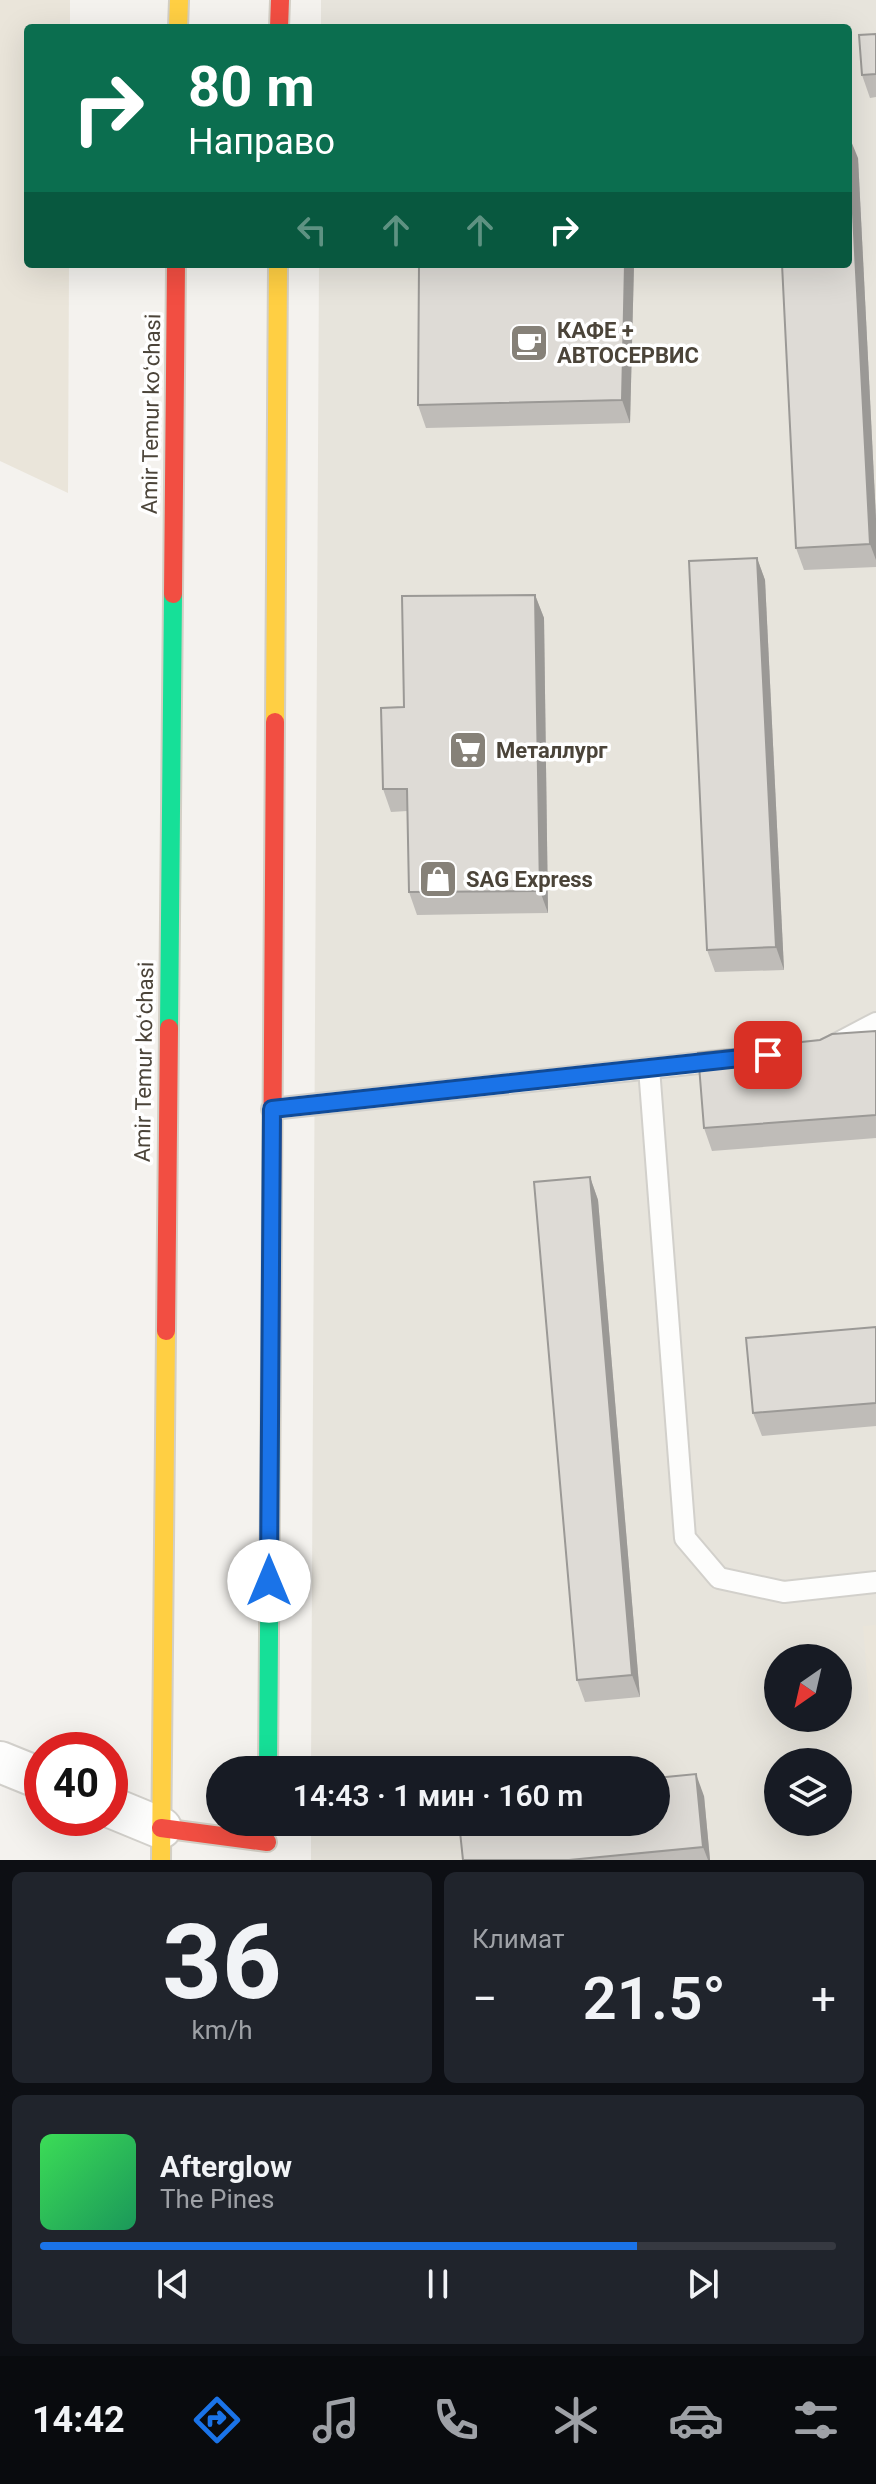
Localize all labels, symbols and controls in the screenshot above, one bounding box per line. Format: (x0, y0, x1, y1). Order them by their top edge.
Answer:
text: 80 m (188, 54, 315, 120)
icon: right (56, 56, 160, 160)
text: Направо (188, 121, 335, 163)
icon: left (290, 208, 334, 252)
icon: ahead (374, 208, 418, 252)
icon: ahead (458, 208, 502, 252)
icon: right (542, 208, 586, 252)
street label: Amir Temur koʻchasi (137, 314, 165, 514)
place label: КАФЕ + АВТОСЕРВИС (557, 318, 699, 368)
cafe icon: КАФЕ + АВТОСЕРВИС (508, 322, 550, 364)
supermarket icon: Металлург (447, 729, 489, 771)
place label: Металлург (496, 738, 608, 763)
shop icon: SAG Express (417, 858, 459, 900)
place label: SAG Express (466, 867, 593, 892)
street label: Amir Temur koʻchasi (130, 962, 158, 1162)
pin (734, 1021, 802, 1089)
icon: arrive (746, 1033, 790, 1077)
position arrow (227, 1539, 311, 1623)
north arrow (764, 1644, 852, 1732)
map controls (764, 1644, 852, 1836)
speed limit sign: 40 (24, 1732, 128, 1836)
button: layers (764, 1748, 852, 1836)
text: 14:43 · 1 мин · 160 m (293, 1778, 583, 1813)
text: 36 (162, 1902, 282, 2023)
text: Климат (472, 1924, 564, 1954)
text: 21.5° (583, 1963, 726, 2034)
text: − (472, 1973, 497, 2025)
text: + (811, 1973, 836, 2025)
text: km/h (191, 2015, 253, 2045)
text: Afterglow (160, 2149, 292, 2184)
text: The Pines (160, 2184, 274, 2214)
icon: previous (151, 2262, 195, 2306)
icon: pause (416, 2262, 460, 2306)
icon: next (681, 2262, 725, 2306)
icon: directions (189, 2392, 245, 2448)
icon: music (308, 2392, 364, 2448)
icon: phone (428, 2392, 484, 2448)
icon: climate (548, 2392, 604, 2448)
icon: car (668, 2392, 724, 2448)
icon: filters (788, 2392, 844, 2448)
text: 14:42 (32, 2399, 125, 2441)

